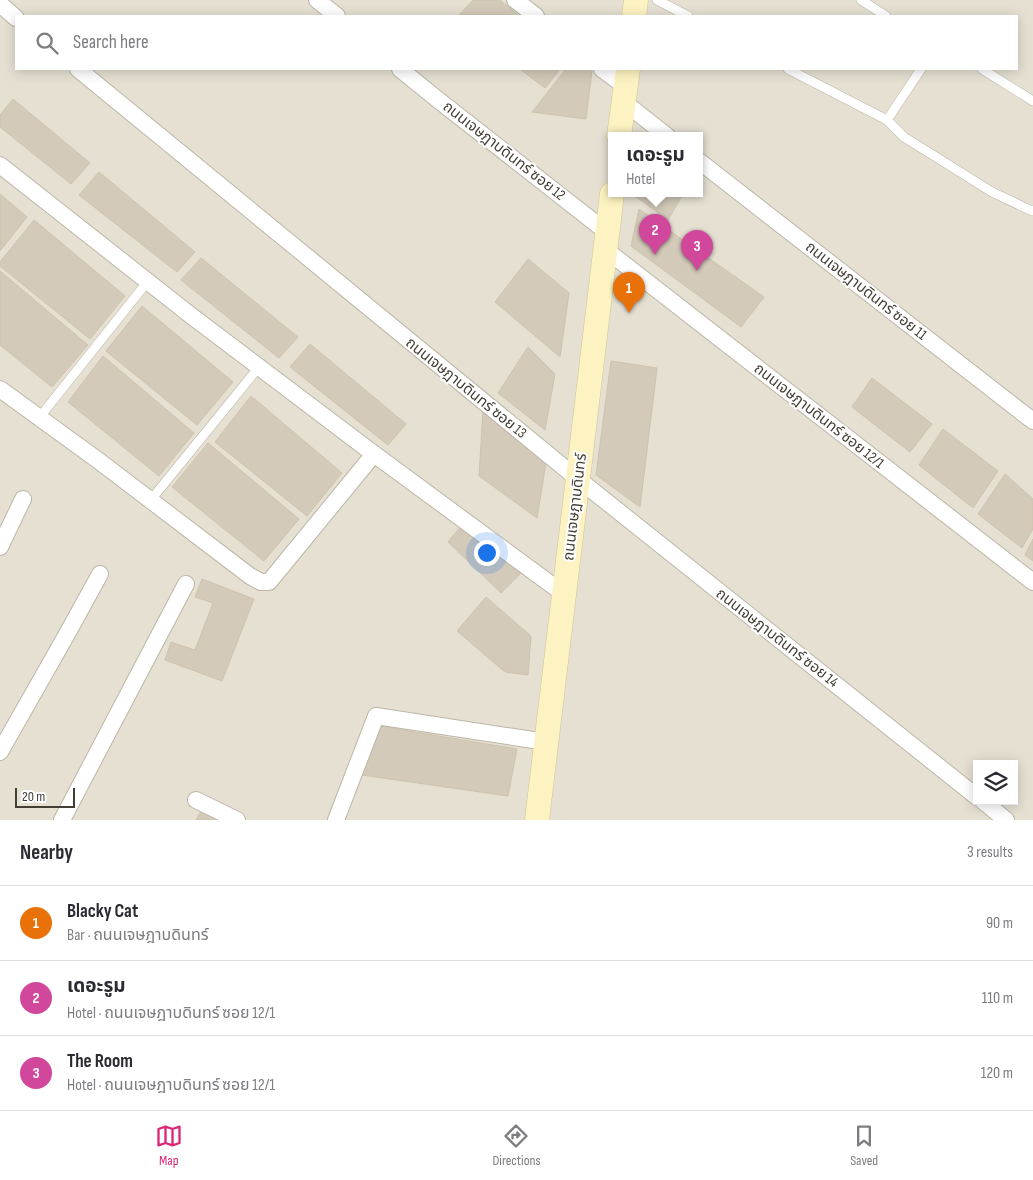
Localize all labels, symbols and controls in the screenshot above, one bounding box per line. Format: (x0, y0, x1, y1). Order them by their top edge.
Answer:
search box (15, 15, 1018, 70)
icon: search (33, 29, 61, 57)
text: Search here (73, 31, 149, 54)
street label: ถนนเจษฎาบดินทร์ ซอย 12 (439, 97, 569, 205)
popup (608, 132, 703, 197)
text: เดอะรูม (626, 144, 685, 167)
text: Hotel (626, 170, 655, 189)
pin: 2 (639, 214, 671, 255)
pin: 3 (681, 230, 713, 271)
street label: ถนนเจษฎาบดินทร์ ซอย 11 (801, 238, 931, 345)
pin: 1 (613, 272, 645, 313)
street label: ถนนเจษฎาบดินทร์ ซอย 13 (402, 333, 530, 443)
street label: ถนนเจษฎาบดินทร์ ซอย 12/1 (750, 359, 889, 473)
street label: ถนนเจษฎาบดินทร์ (559, 451, 591, 562)
your location (474, 540, 500, 566)
street label: ถนนเจษฎาบดินทร์ ซอย 14 (712, 584, 842, 692)
map controls (973, 760, 1018, 805)
button: layers (973, 760, 1018, 805)
scale bar (15, 785, 75, 808)
text: 20 m (22, 788, 45, 805)
text: Nearby (20, 840, 73, 865)
text: 3 results (967, 843, 1013, 862)
text: Blacky Cat (67, 900, 138, 923)
text: 1 (33, 914, 39, 933)
text: 90 m (986, 914, 1013, 933)
text: Bar · ถนนเจษฎาบดินทร์ (67, 926, 208, 945)
text: เดอะรูม (67, 975, 126, 998)
text: 2 (32, 989, 40, 1008)
text: 110 m (982, 989, 1013, 1008)
text: Hotel · ถนนเจษฎาบดินทร์ ซอย 12/1 (67, 1004, 275, 1023)
text: The Room (67, 1050, 133, 1073)
text: 3 (32, 1064, 40, 1083)
text: 120 m (981, 1064, 1013, 1083)
text: Hotel · ถนนเจษฎาบดินทร์ ซอย 12/1 (67, 1076, 275, 1095)
tab: Map (155, 1122, 183, 1169)
tab: Directions (492, 1122, 541, 1169)
tab: Saved (850, 1122, 878, 1169)

